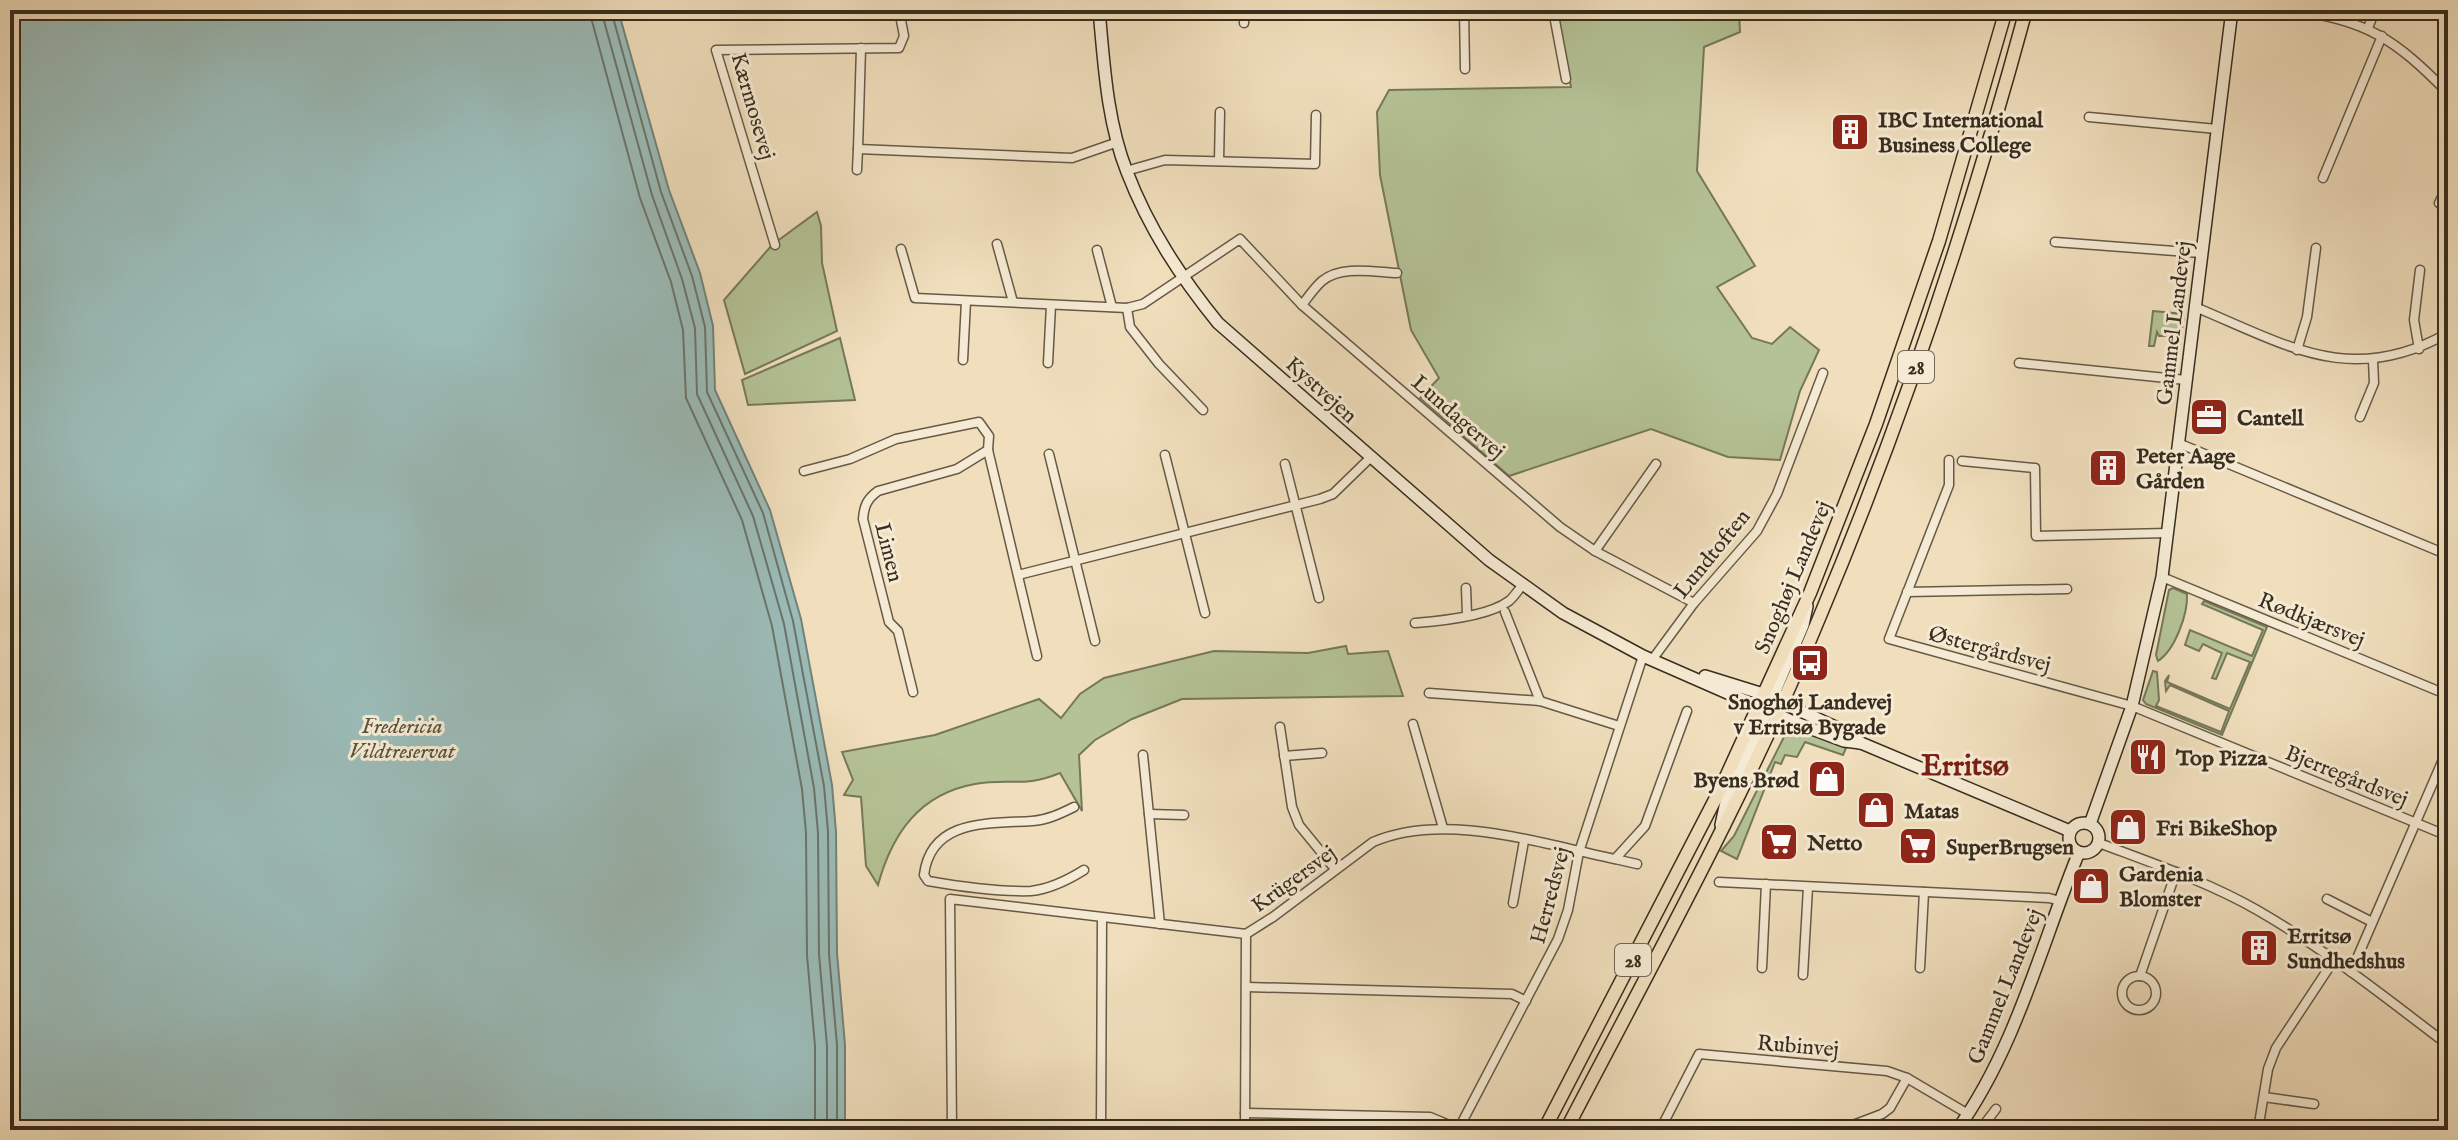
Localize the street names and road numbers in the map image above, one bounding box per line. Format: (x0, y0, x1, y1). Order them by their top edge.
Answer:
street label: Kærmosevej (723, 50, 781, 163)
street label: Gammel Landevej (2151, 239, 2199, 407)
street label: Kystvejen (1279, 351, 1363, 430)
road number: 28 (1898, 351, 1934, 383)
street label: Lundagervej (1405, 369, 1510, 466)
street label: Snoghøj Landevej (1749, 497, 1839, 659)
street label: Lundtoften (1668, 504, 1757, 605)
street label: Limen (867, 520, 909, 585)
street label: Rødkjærsvej (2254, 587, 2369, 655)
street label: Østergårdsvej (1925, 620, 2054, 680)
street label: Bjerregårdsvej (2281, 740, 2412, 814)
street label: Krügersvej (1246, 839, 1342, 920)
street label: Herredsvej (1525, 844, 1577, 947)
street label: Gammel Landevej (1962, 905, 2050, 1069)
road number: 28 (1615, 944, 1651, 976)
street label: Rubinvej (1756, 1029, 1840, 1065)

